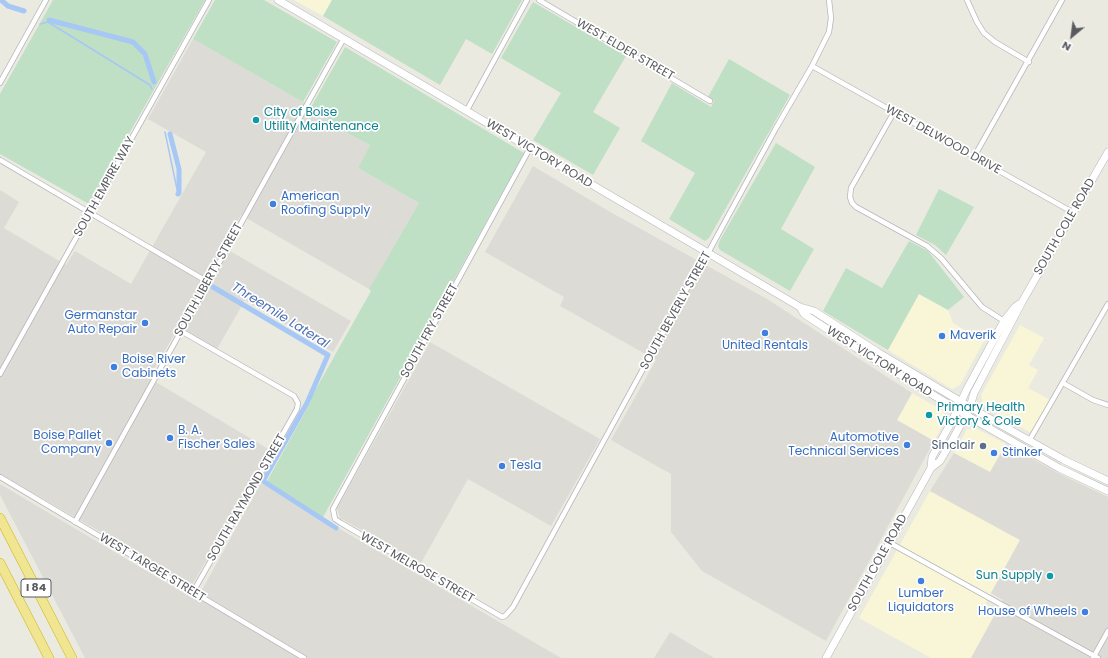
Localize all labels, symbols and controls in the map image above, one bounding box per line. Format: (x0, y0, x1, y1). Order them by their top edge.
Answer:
street label: WEST ELDER STREET (573, 16, 677, 84)
north arrow (1052, 16, 1092, 56)
text: N (1059, 37, 1074, 55)
street label: WEST DELWOOD DRIVE (883, 102, 1003, 178)
place label: City of Boise Utility Maintenance (264, 106, 379, 134)
marker: City of Boise Utility Maintenance (251, 115, 261, 125)
street label: WEST VICTORY ROAD (483, 116, 595, 192)
street label: SOUTH EMPIRE WAY (71, 134, 139, 240)
street label: SOUTH COLE ROAD (1031, 176, 1099, 278)
place label: American Roofing Supply (281, 190, 370, 218)
marker: American Roofing Supply (268, 199, 278, 209)
street label: SOUTH LIBERTY STREET (172, 221, 246, 339)
street label: SOUTH BEVERLY STREET (638, 249, 714, 373)
water label: Threemile Lateral (228, 280, 332, 352)
street label: SOUTH FRY STREET (398, 281, 462, 381)
place label: Germanstar Auto Repair (64, 309, 137, 337)
marker: Germanstar Auto Repair (140, 318, 150, 328)
street label: WEST VICTORY ROAD (824, 324, 934, 400)
marker: United Rentals (760, 328, 770, 338)
place label: Maverik (950, 329, 996, 343)
marker: Maverik (937, 331, 947, 341)
place label: United Rentals (722, 339, 808, 353)
place label: Boise River Cabinets (122, 353, 186, 381)
marker: Boise River Cabinets (109, 362, 119, 372)
place label: Primary Health Victory & Cole (937, 401, 1025, 429)
marker: Primary Health Victory & Cole (924, 410, 934, 420)
place label: B. A. Fischer Sales (178, 424, 255, 452)
place label: Boise Pallet Company (33, 429, 101, 457)
place label: Automotive Technical Services (788, 431, 899, 459)
street label: SOUTH RAYMOND STREET (205, 432, 289, 564)
marker: B. A. Fischer Sales (165, 433, 175, 443)
marker: Boise Pallet Company (104, 438, 114, 448)
place label: Sinclair (932, 439, 975, 453)
marker: Automotive Technical Services (902, 440, 912, 450)
marker: Sinclair (978, 441, 988, 451)
place label: Stinker (1002, 446, 1042, 460)
marker: Stinker (989, 448, 999, 458)
place label: Tesla (510, 459, 541, 473)
marker: Tesla (497, 461, 507, 471)
street label: SOUTH COLE ROAD (845, 512, 911, 614)
street label: WEST MELROSE STREET (358, 530, 476, 606)
street label: WEST TARGEE STREET (96, 531, 208, 605)
place label: Sun Supply (976, 569, 1042, 583)
marker: Sun Supply (1045, 571, 1055, 581)
marker: Lumber Liquidators (916, 576, 926, 586)
road number: I 84 (21, 579, 51, 597)
place label: Lumber Liquidators (888, 587, 954, 615)
place label: House of Wheels (978, 605, 1077, 619)
marker: House of Wheels (1080, 607, 1090, 617)

